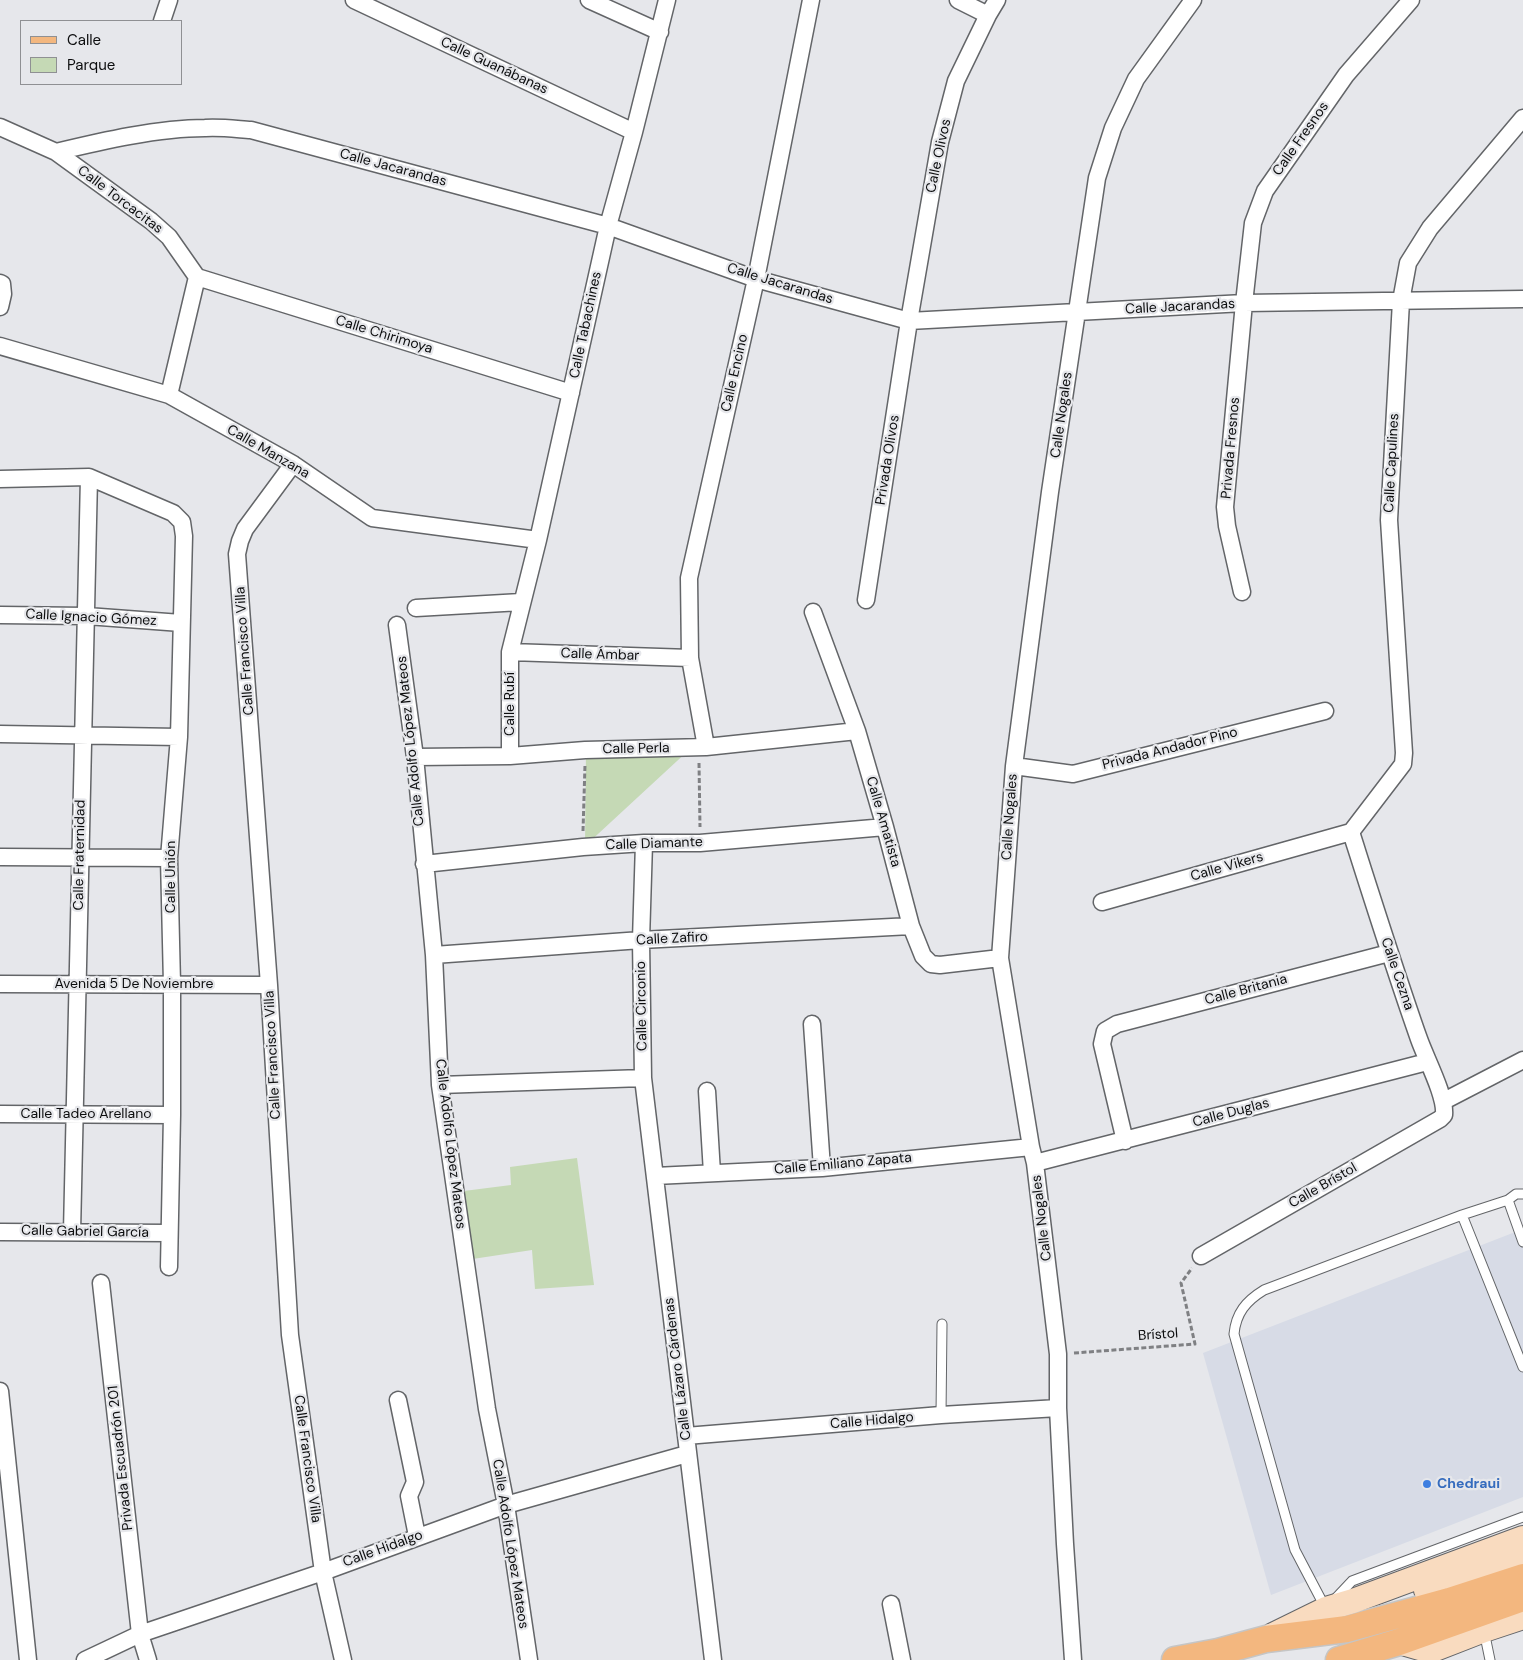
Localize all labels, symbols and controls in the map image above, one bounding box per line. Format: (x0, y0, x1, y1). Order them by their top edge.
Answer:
legend (20, 20, 182, 85)
text: Calle (67, 30, 101, 50)
street label: Calle Guanábanas (438, 34, 550, 98)
text: Parque (67, 55, 115, 75)
street label: Calle Fresnos (1269, 99, 1333, 179)
street label: Calle Olivos (923, 117, 955, 195)
street label: Calle Jacarandas (338, 146, 448, 190)
street label: Calle Torcacitas (74, 162, 166, 238)
street label: Calle Jacarandas (725, 260, 835, 308)
street label: Calle Tabachines (566, 270, 606, 380)
street label: Calle Jacarandas (1125, 296, 1235, 318)
street label: Calle Chirimoya (333, 312, 435, 358)
street label: Calle Encino (718, 333, 752, 413)
street label: Calle Nogales (1048, 371, 1076, 459)
street label: Privada Fresnos (1218, 396, 1244, 500)
street label: Calle Capulines (1381, 413, 1403, 513)
street label: Privada Olivos (873, 414, 903, 506)
street label: Calle Manzana (224, 422, 312, 482)
street label: Calle Francisco Villa (232, 586, 258, 716)
street label: Calle Ignacio Gómez (25, 606, 157, 630)
street label: Calle Ámbar (560, 645, 640, 665)
street label: Calle Adolfo López Mateos (394, 655, 428, 827)
street label: Calle Rubí (502, 672, 518, 736)
street label: Privada Andador Pino (1101, 724, 1239, 774)
street label: Calle Perla (602, 740, 670, 758)
street label: Calle Nogales (999, 773, 1021, 861)
street label: Calle Amatista (862, 775, 904, 869)
street label: Calle Fraternidad (71, 800, 89, 910)
street label: Calle Diamante (605, 834, 703, 854)
street label: Calle Unión (163, 841, 179, 913)
street label: Calle Vikers (1189, 849, 1265, 885)
street label: Calle Zafiro (636, 929, 708, 949)
street label: Calle Cezna (1377, 936, 1417, 1012)
street label: Calle Circonio (633, 961, 651, 1051)
street label: Calle Britania (1203, 971, 1289, 1009)
street label: Avenida 5 De Noviembre (54, 976, 214, 992)
street label: Calle Francisco Villa (261, 990, 285, 1120)
street label: Calle Adolfo López Mateos (431, 1058, 469, 1230)
street label: Calle Duglas (1191, 1095, 1271, 1131)
street label: Calle Tadeo Arellano (20, 1106, 152, 1122)
street label: Calle Emiliano Zapata (774, 1150, 912, 1178)
street label: Calle Brístol (1286, 1160, 1360, 1212)
street label: Calle Nogales (1028, 1174, 1056, 1262)
street label: Calle Gabriel García (21, 1222, 149, 1242)
street label: Calle Lázaro Cárdenas (661, 1297, 695, 1441)
street label: Brístol (1137, 1325, 1179, 1345)
street label: Privada Escuadrón 201 (105, 1385, 137, 1531)
street label: Calle Francisco Villa (290, 1394, 324, 1524)
street label: Calle Hidalgo (830, 1409, 914, 1433)
street label: Calle Adolfo López Mateos (488, 1458, 532, 1630)
place label: Chedraui (1437, 1476, 1500, 1492)
marker: Chedraui (1421, 1478, 1433, 1490)
street label: Calle Hidalgo (341, 1527, 425, 1571)

